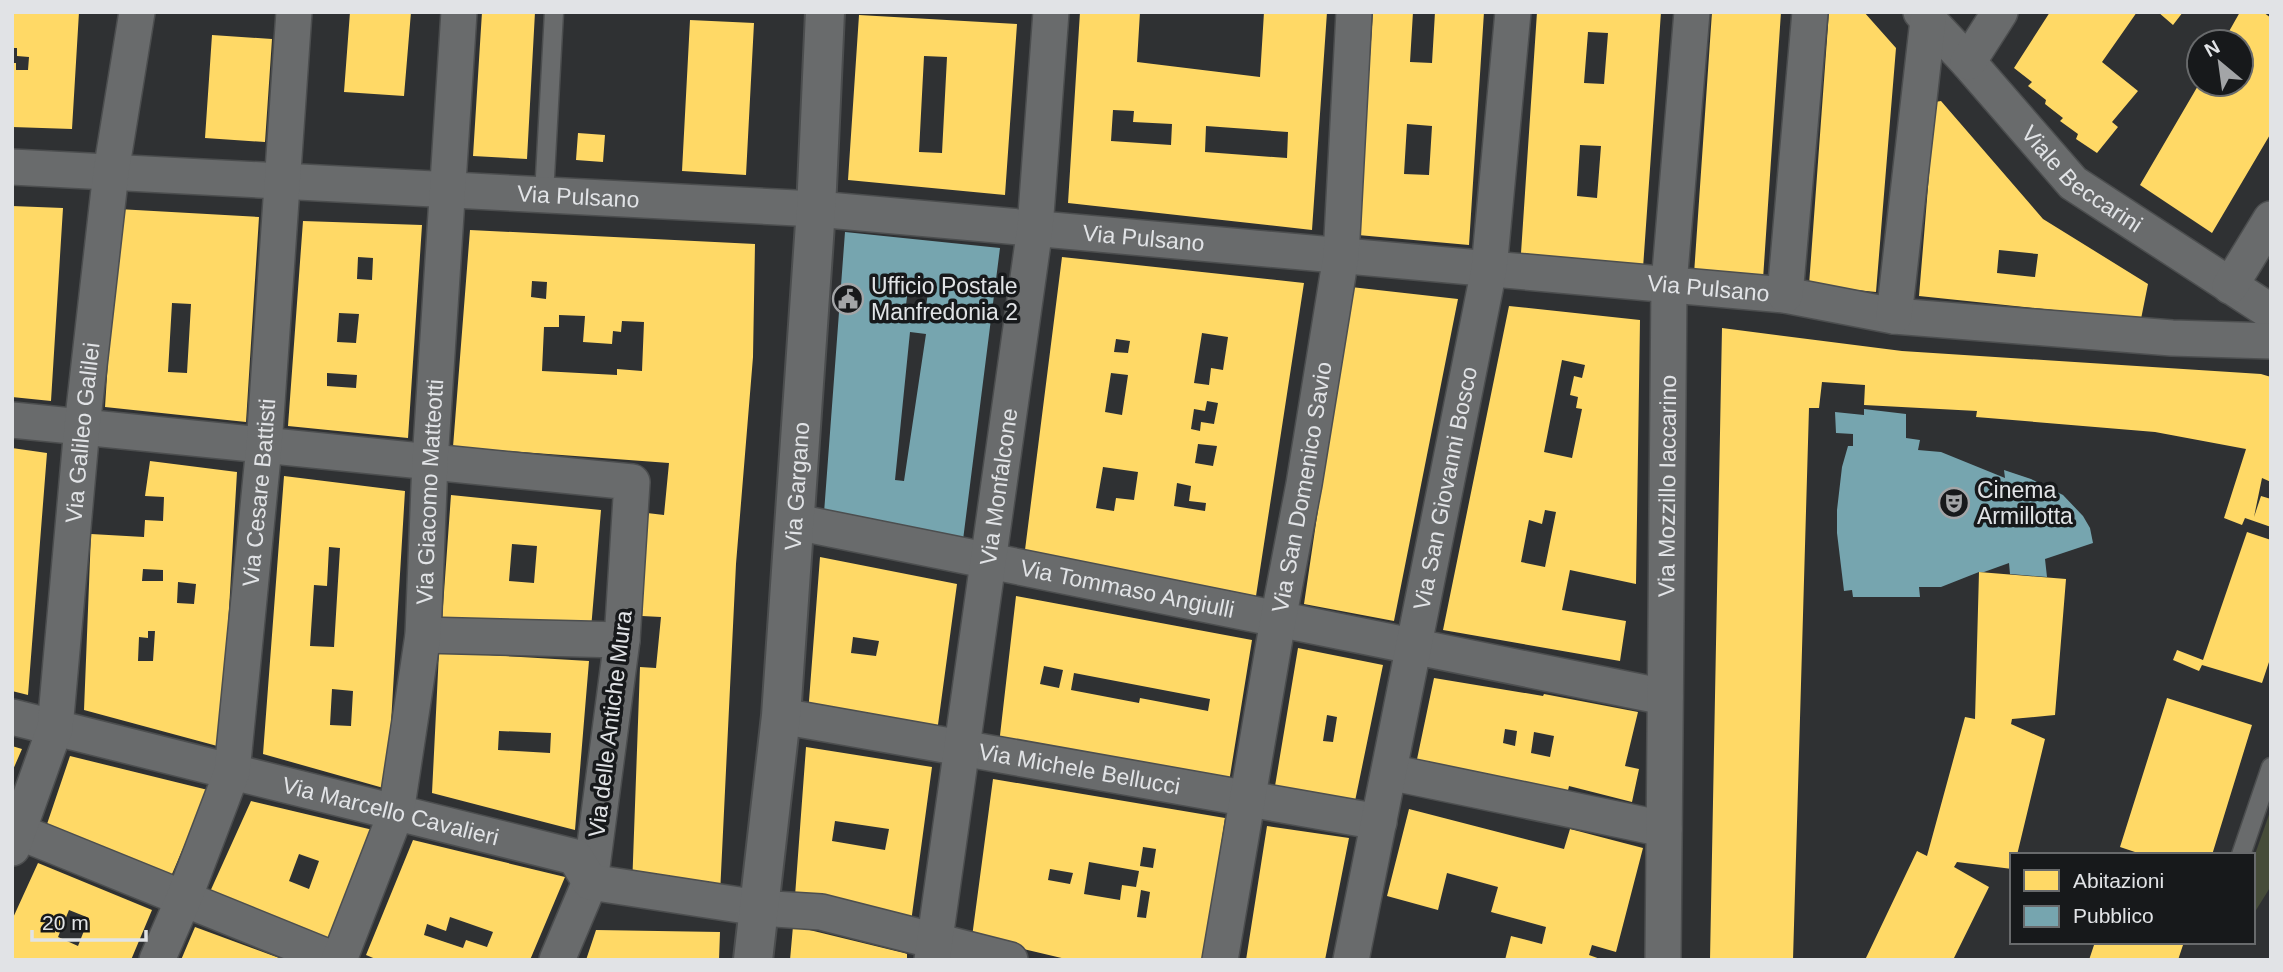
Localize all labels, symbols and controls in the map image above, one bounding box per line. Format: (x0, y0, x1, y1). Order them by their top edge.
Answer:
north arrow (2185, 28, 2255, 98)
text: N (2201, 36, 2223, 61)
street label: Viale Beccarini (2016, 120, 2147, 238)
street label: Via Pulsano (516, 180, 640, 213)
street label: Via Pulsano (1082, 220, 1206, 256)
street label: Via Pulsano (1646, 270, 1771, 307)
place label: Ufficio Postale Manfredonia 2 (871, 273, 1018, 325)
public building icon: Ufficio Postale Manfredonia 2 (831, 282, 865, 316)
street label: Via Galileo Galilei (60, 341, 105, 524)
street label: Via San Domenico Savio (1267, 360, 1337, 615)
street label: Via San Giovanni Bosco (1408, 364, 1482, 612)
street label: Via Mozzillo Iaccarino (1653, 375, 1681, 597)
street label: Via Giacomo Matteotti (411, 378, 448, 605)
street label: Via Cesare Battisti (237, 398, 280, 588)
street label: Via Monfalcone (975, 407, 1022, 567)
street label: Via Gargano (779, 421, 814, 551)
place label: Cinema Armillotta (1977, 477, 2073, 529)
theatre icon: Cinema Armillotta (1937, 486, 1971, 520)
street label: Via Tommaso Angiulli (1018, 554, 1237, 623)
street label: Via delle Antiche Mura (583, 609, 637, 839)
street label: Via Michele Bellucci (977, 738, 1182, 800)
street label: Via Marcello Cavalieri (280, 772, 501, 851)
legend (2010, 853, 2255, 944)
text: Abitazioni (2073, 869, 2164, 892)
scale bar (32, 898, 145, 942)
text: Pubblico (2073, 904, 2154, 927)
text: 20 m (42, 911, 89, 934)

